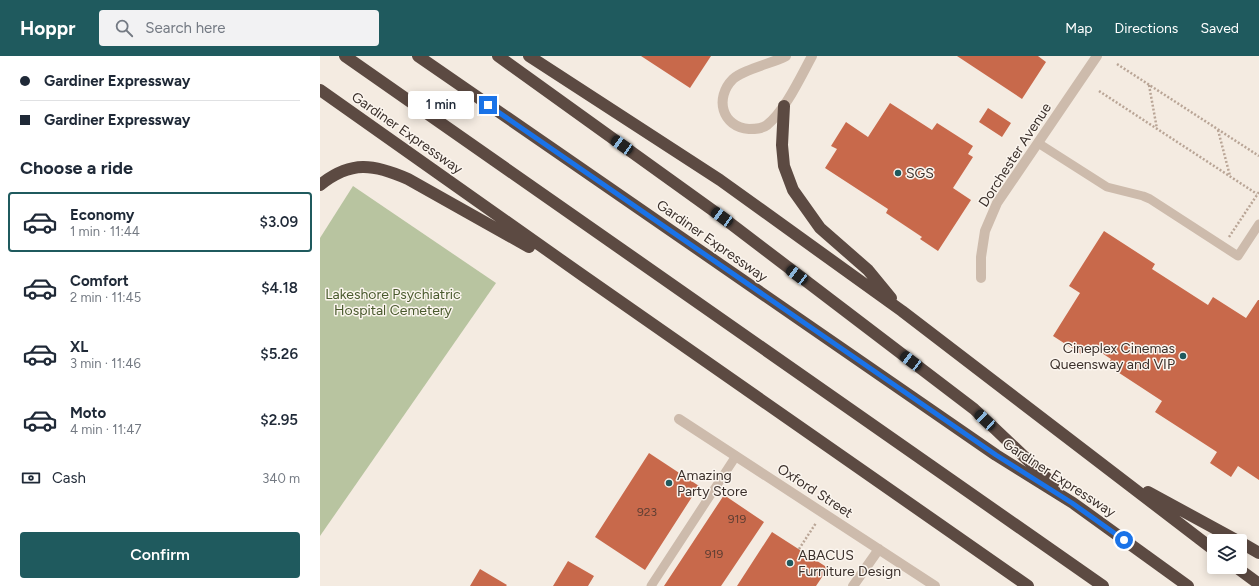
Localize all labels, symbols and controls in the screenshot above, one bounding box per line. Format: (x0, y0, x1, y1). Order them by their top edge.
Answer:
search box (99, 10, 379, 46)
text: Hoppr (20, 17, 75, 40)
icon: search (113, 17, 135, 39)
text: Search here (145, 19, 225, 37)
text: Map (1065, 20, 1093, 37)
text: Directions (1115, 20, 1178, 37)
text: Saved (1200, 20, 1239, 37)
text: Gardiner Expressway (44, 72, 190, 90)
street label: Gardiner Expressway (348, 88, 466, 178)
callout: 1 min (408, 91, 474, 119)
route end (479, 96, 497, 114)
text: 1 min (426, 97, 456, 112)
street label: Dorchester Avenue (975, 100, 1055, 210)
text: Gardiner Expressway (44, 111, 190, 129)
car (609, 133, 635, 157)
text: Choose a ride (20, 157, 133, 179)
place label: SGS (906, 165, 934, 182)
marker: SGS (893, 168, 903, 178)
street label: Gardiner Expressway (653, 196, 771, 286)
icon: car (22, 204, 58, 240)
car (709, 205, 735, 229)
text: Economy (70, 206, 135, 224)
text: $3.09 (260, 213, 298, 231)
text: 1 min · 11:44 (70, 224, 140, 239)
car (784, 263, 810, 287)
icon: car (22, 270, 58, 306)
text: Comfort (70, 272, 129, 290)
text: $4.18 (261, 279, 298, 297)
park label: Lakeshore Psychiatric Hospital Cemetery (325, 286, 461, 319)
text: 2 min · 11:45 (70, 290, 141, 305)
icon: car (22, 336, 58, 372)
text: XL (70, 338, 88, 356)
place label: Cineplex Cinemas Queensway and VIP (1050, 340, 1175, 373)
text: $5.26 (260, 345, 298, 363)
car (898, 349, 924, 373)
marker: Cineplex Cinemas Queensway and VIP (1178, 351, 1188, 361)
text: 3 min · 11:46 (70, 356, 141, 371)
icon: car (22, 402, 58, 438)
text: Moto (70, 404, 106, 422)
car (972, 407, 998, 433)
text: $2.95 (260, 411, 298, 429)
text: 4 min · 11:47 (70, 422, 141, 437)
street label: Gardiner Expressway (999, 435, 1119, 521)
street label: Oxford Street (774, 460, 856, 522)
icon: cash (20, 467, 42, 489)
place label: Amazing Party Store (677, 467, 748, 500)
text: Cash (52, 469, 86, 487)
text: 340 m (262, 471, 300, 486)
marker: Amazing Party Store (664, 478, 674, 488)
house number: 923 (637, 505, 657, 519)
house number: 919 (728, 512, 746, 526)
route start (1115, 531, 1133, 549)
button: Confirm (20, 532, 300, 578)
map controls (1207, 534, 1247, 574)
button: layers (1207, 534, 1247, 574)
house number: 919 (705, 547, 723, 561)
place label: ABACUS Furniture Design (798, 547, 901, 580)
marker: ABACUS Furniture Design (785, 558, 795, 568)

